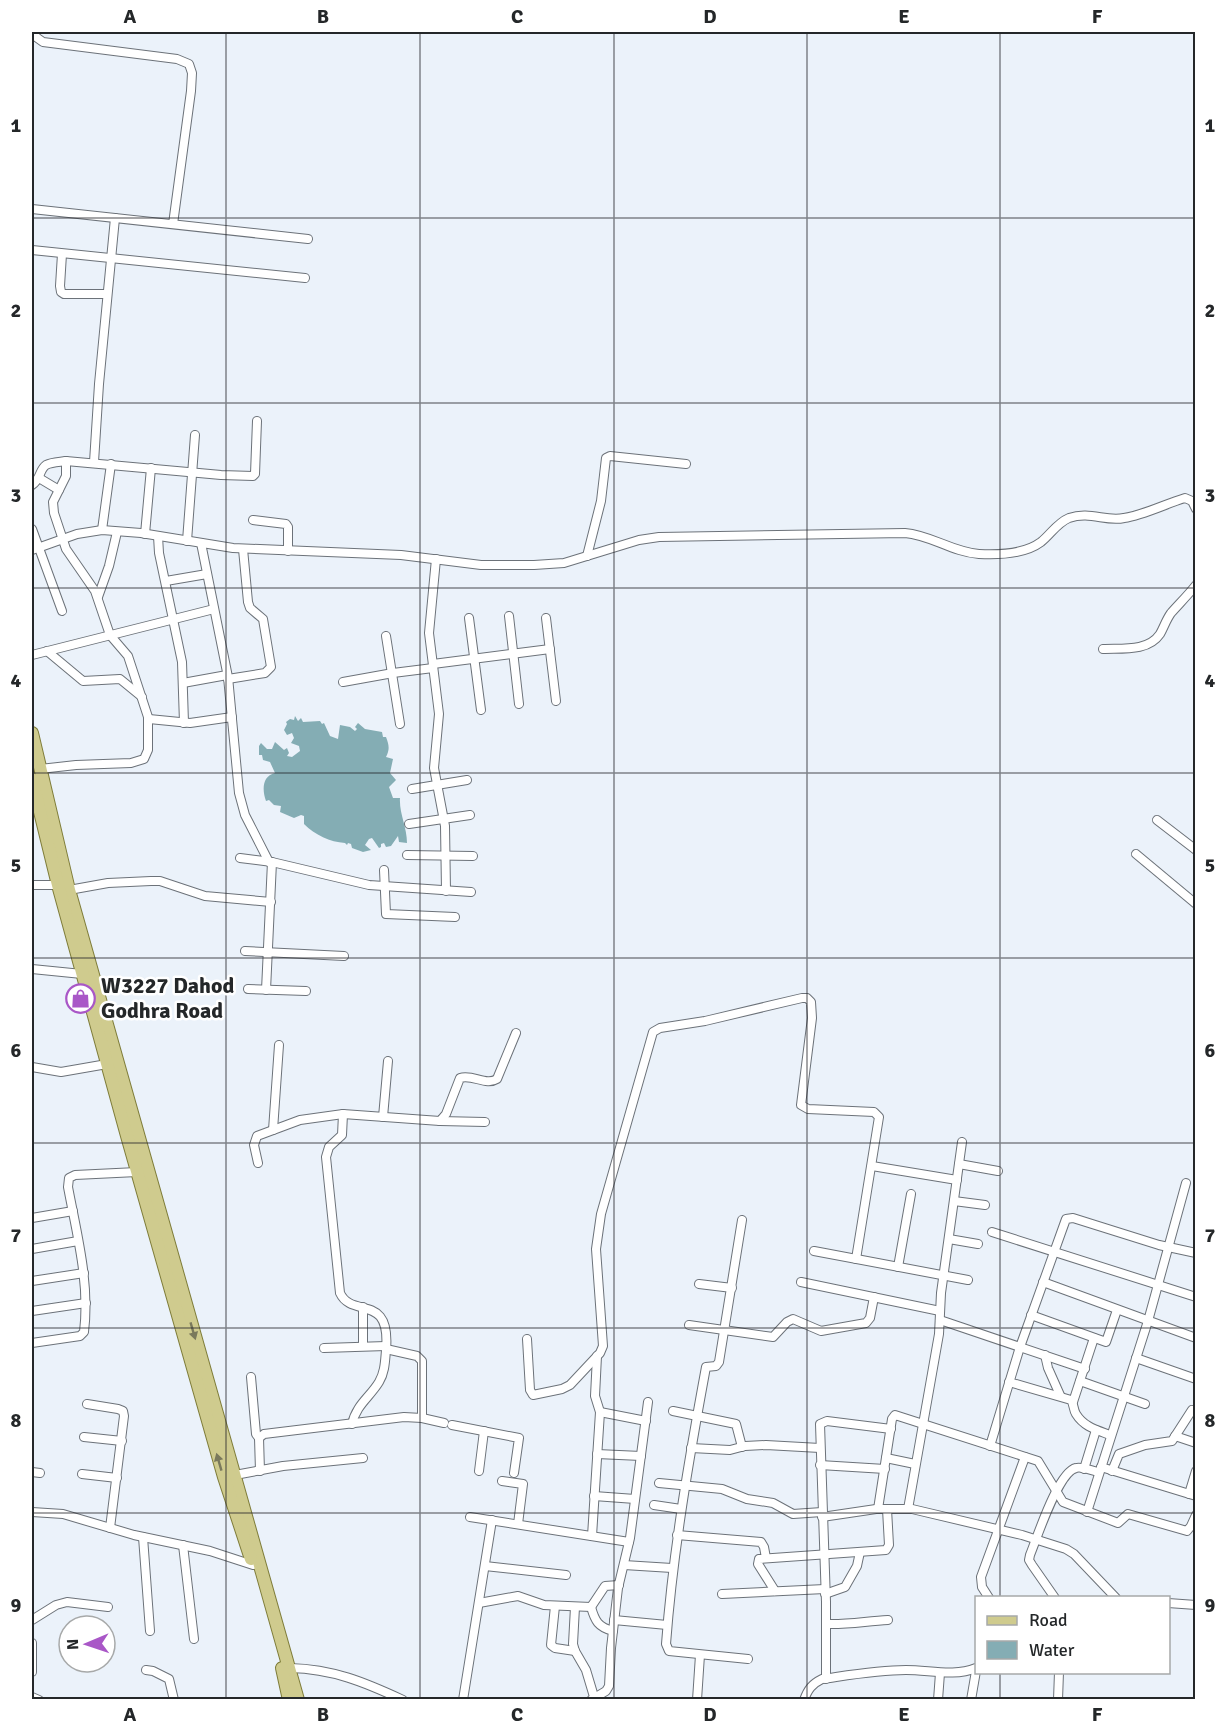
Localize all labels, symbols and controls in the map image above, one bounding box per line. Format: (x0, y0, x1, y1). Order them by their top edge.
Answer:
text: A (124, 4, 137, 29)
text: B (317, 4, 329, 29)
text: C (511, 4, 523, 29)
text: D (703, 4, 717, 29)
text: E (898, 4, 910, 29)
text: F (1092, 4, 1103, 29)
text: 1 (11, 113, 22, 138)
text: 1 (1205, 113, 1216, 138)
text: 2 (11, 298, 21, 323)
text: 2 (1205, 298, 1215, 323)
text: 3 (11, 483, 21, 508)
text: 3 (1205, 483, 1215, 508)
text: 4 (11, 668, 22, 693)
text: 4 (1205, 668, 1216, 693)
text: 5 (11, 853, 21, 878)
text: 5 (1205, 853, 1215, 878)
place label: W3227 Dahod Godhra Road (101, 972, 234, 1024)
shop icon: W3227 Dahod Godhra Road (64, 982, 96, 1014)
text: 6 (11, 1038, 22, 1063)
text: 6 (1205, 1038, 1216, 1063)
text: 7 (11, 1223, 22, 1248)
text: 7 (1205, 1223, 1216, 1248)
one-way arrow (189, 1322, 198, 1340)
text: 8 (11, 1408, 22, 1433)
text: 8 (1205, 1408, 1216, 1433)
one-way arrow (214, 1453, 224, 1471)
text: 9 (11, 1593, 22, 1618)
text: 9 (1205, 1593, 1216, 1618)
legend (975, 1596, 1170, 1674)
text: Road (1029, 1609, 1068, 1631)
north arrow (57, 1614, 117, 1674)
text: N (63, 1639, 83, 1650)
text: Water (1029, 1639, 1075, 1661)
text: A (124, 1702, 137, 1727)
text: B (317, 1702, 329, 1727)
text: C (511, 1702, 523, 1727)
text: D (703, 1702, 717, 1727)
text: E (898, 1702, 910, 1727)
text: F (1092, 1702, 1103, 1727)

